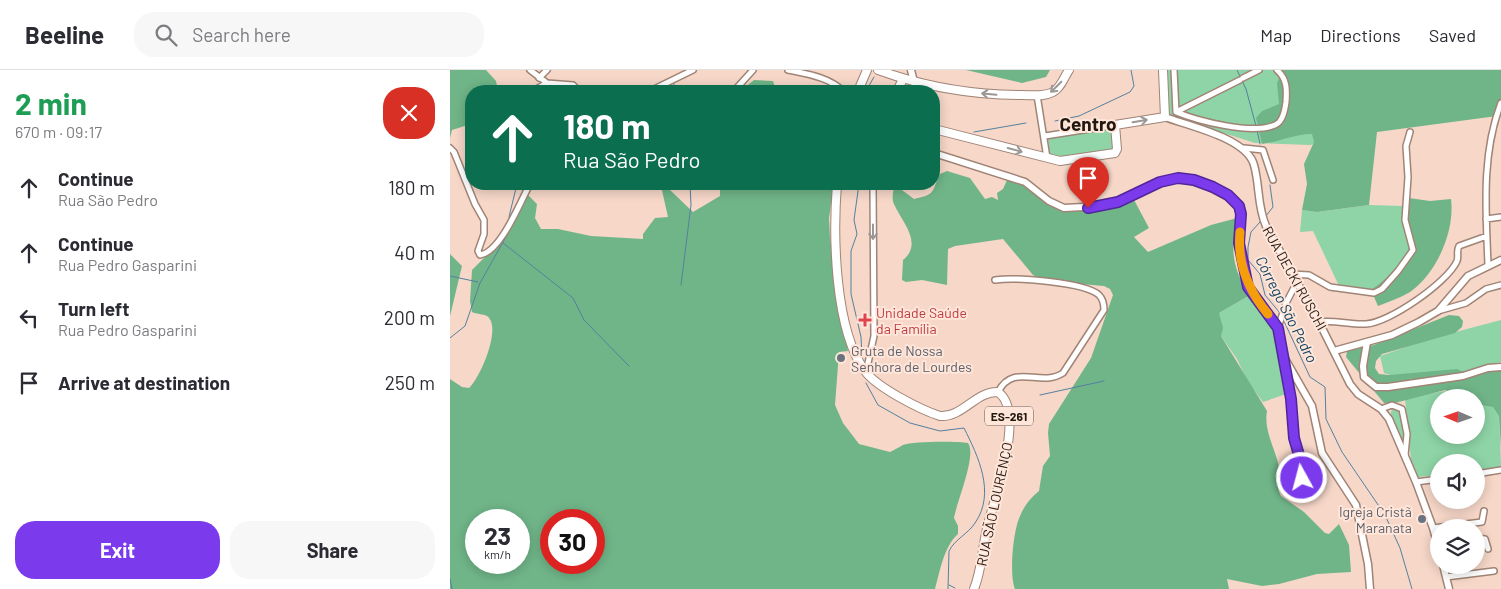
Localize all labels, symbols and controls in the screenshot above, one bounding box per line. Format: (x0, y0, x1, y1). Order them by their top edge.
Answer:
search box (134, 12, 484, 57)
text: Beeline (25, 20, 104, 49)
icon: search (152, 21, 180, 49)
text: Search here (192, 23, 291, 46)
text: Map (1260, 24, 1292, 46)
text: Directions (1320, 24, 1401, 46)
text: Saved (1429, 24, 1476, 46)
one-way arrow (1050, 81, 1062, 93)
text: 2 min (15, 85, 87, 121)
button: close (383, 87, 435, 139)
one-way arrow (981, 89, 997, 98)
text: 180 m (563, 104, 651, 146)
icon: ahead (480, 105, 545, 170)
district label: Centro (1059, 112, 1117, 135)
one-way arrow (1131, 115, 1147, 125)
text: 670 m · 09:17 (15, 122, 102, 141)
text: Rua São Pedro (563, 146, 700, 172)
one-way arrow (1006, 146, 1022, 155)
pin (1067, 157, 1109, 208)
icon: arrive (1074, 164, 1102, 192)
text: Continue (58, 167, 134, 190)
icon: ahead (15, 174, 43, 202)
text: 180 m (388, 176, 435, 199)
text: Rua São Pedro (58, 190, 158, 209)
street label: RUA DECKI RUSCHI (1259, 223, 1331, 333)
one-way arrow (868, 224, 878, 240)
text: Continue (58, 232, 134, 255)
icon: ahead (15, 239, 43, 267)
text: 40 m (394, 241, 435, 264)
water label: Córrego São Pedro (1252, 253, 1322, 365)
text: Rua Pedro Gasparini (58, 255, 197, 274)
text: Turn left (58, 297, 129, 320)
icon: left (15, 304, 43, 332)
place label: Unidade Saúde da Família (876, 304, 967, 337)
text: 200 m (384, 306, 435, 329)
marker: Unidade Saúde da Família (858, 313, 872, 327)
text: Rua Pedro Gasparini (58, 320, 197, 339)
place label: Gruta de Nossa Senhora de Lourdes (851, 342, 972, 375)
marker: Gruta de Nossa Senhora de Lourdes (835, 352, 847, 364)
icon: arrive (15, 369, 43, 397)
text: Arrive at destination (58, 371, 230, 394)
text: 250 m (385, 371, 435, 394)
north arrow (1430, 389, 1485, 444)
map controls (1430, 389, 1485, 574)
road number: ES-261 (985, 406, 1033, 426)
street label: RUA SÃO LOURENÇO (973, 440, 1015, 568)
position arrow (1275, 451, 1327, 503)
button: sound (1430, 454, 1485, 509)
place label: Igreja Cristã Maranata (1339, 503, 1412, 536)
speed limit sign: 30 (540, 509, 605, 574)
marker: Igreja Cristã Maranata (1416, 513, 1428, 525)
button: layers (1430, 519, 1485, 574)
text: 23 (484, 520, 511, 550)
button: Exit (15, 521, 220, 579)
button: Share (230, 521, 435, 579)
text: km/h (484, 547, 511, 561)

